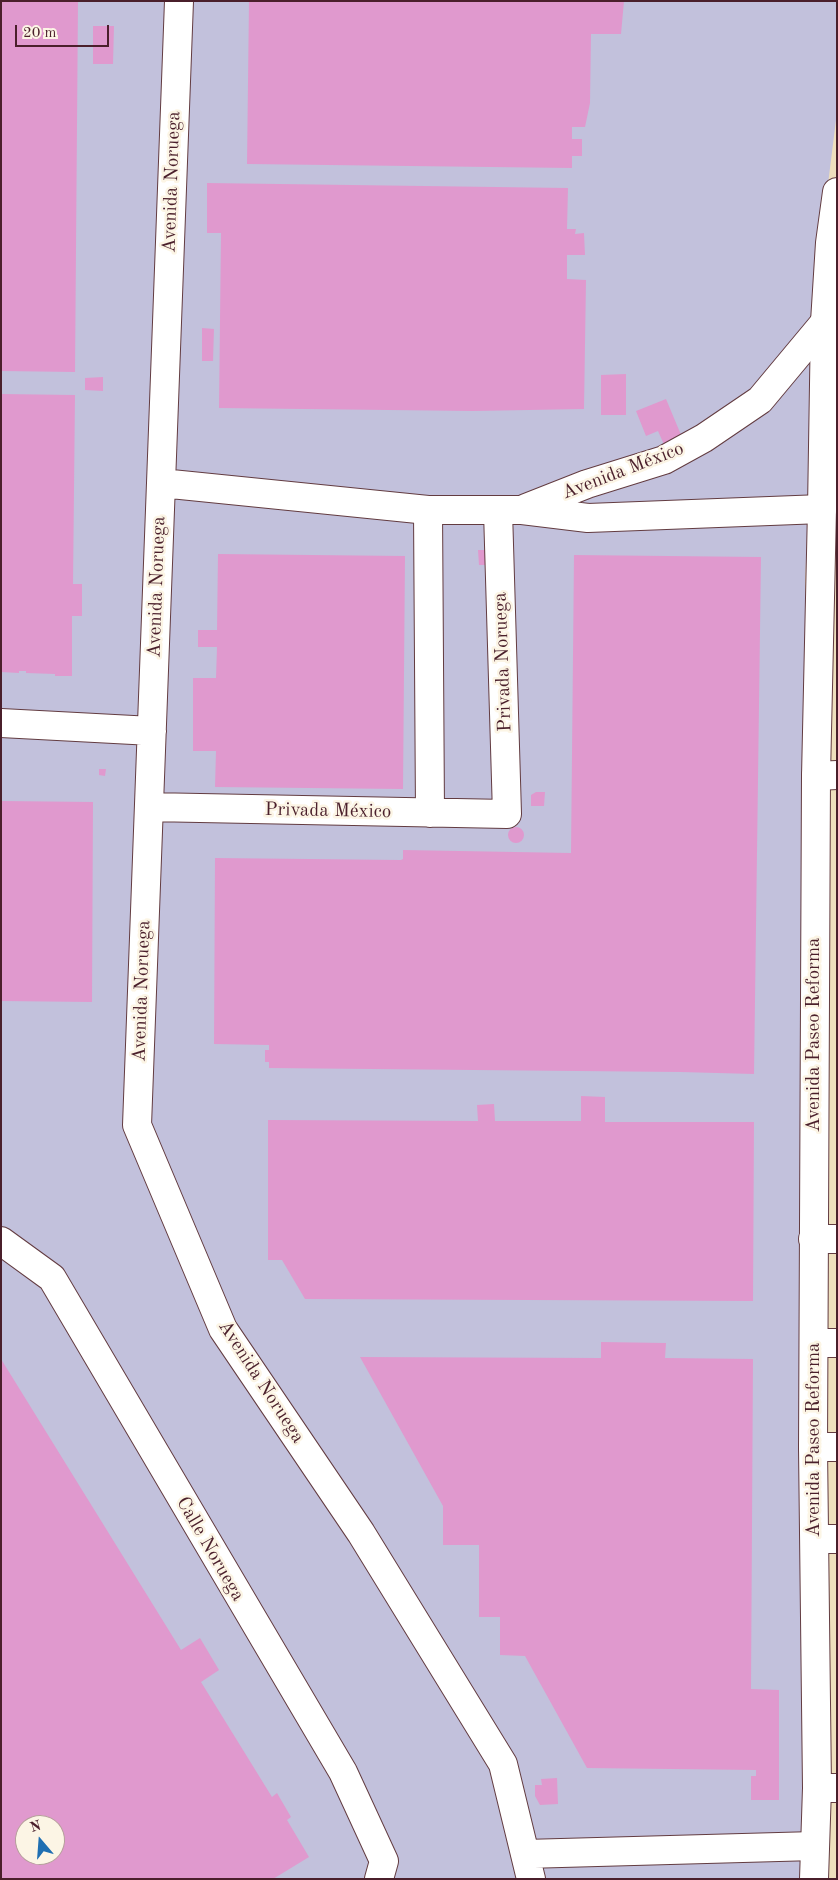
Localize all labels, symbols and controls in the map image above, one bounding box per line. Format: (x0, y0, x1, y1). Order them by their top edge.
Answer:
scale bar (18, 15, 111, 47)
text: 20 m (23, 26, 57, 41)
street label: Avenida Noruega (158, 111, 186, 253)
street label: Avenida México (559, 437, 687, 505)
street label: Avenida Noruega (143, 516, 171, 658)
street label: Privada Noruega (489, 592, 517, 732)
street label: Privada México (264, 798, 392, 824)
street label: Avenida Noruega (128, 920, 156, 1062)
street label: Avenida Paseo Reforma (803, 938, 825, 1132)
street label: Avenida Noruega (213, 1316, 309, 1448)
street label: Avenida Paseo Reforma (803, 1343, 825, 1537)
street label: Calle Noruega (171, 1493, 249, 1605)
north arrow (15, 1815, 65, 1865)
text: N (28, 1818, 43, 1835)

